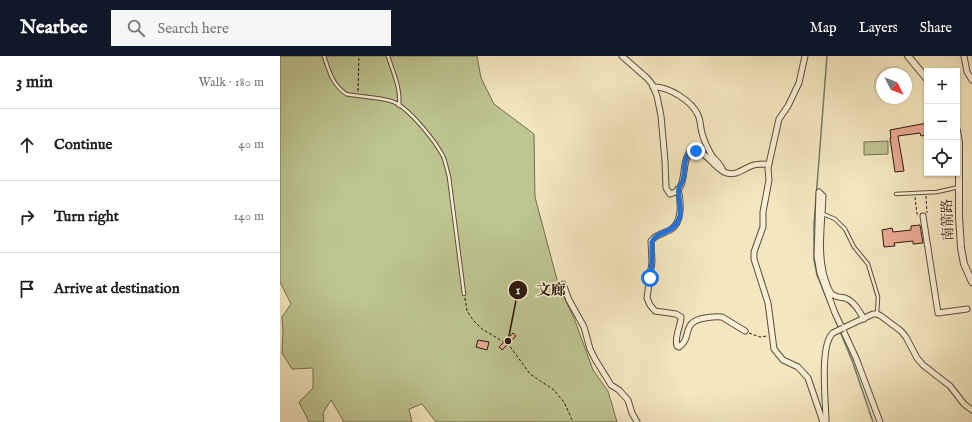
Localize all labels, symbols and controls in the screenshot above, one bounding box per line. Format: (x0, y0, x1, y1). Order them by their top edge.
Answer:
search box (111, 10, 391, 46)
text: Nearbee (20, 16, 87, 40)
icon: search (125, 17, 147, 39)
text: Search here (157, 19, 229, 38)
text: Map (810, 19, 837, 37)
text: Layers (859, 19, 898, 37)
text: Share (920, 19, 952, 37)
north arrow (876, 68, 912, 104)
map controls (924, 68, 960, 176)
button: + (924, 68, 960, 104)
text: 3 min (16, 72, 53, 93)
text: Walk · 180 m (199, 74, 264, 91)
button: − (924, 104, 960, 140)
icon: ahead (16, 134, 38, 156)
text: Continue (54, 135, 112, 154)
text: 40 m (238, 136, 264, 153)
button: locate (924, 140, 960, 176)
route end (687, 142, 705, 160)
street label: 南箭路 (938, 199, 958, 241)
icon: right (16, 206, 38, 228)
text: Turn right (54, 207, 119, 226)
text: 140 m (234, 208, 264, 225)
route start (641, 269, 659, 287)
callout: 文廊 (508, 276, 574, 303)
icon: arrive (16, 278, 38, 300)
text: Arrive at destination (54, 279, 180, 298)
text: 文廊 (536, 281, 566, 300)
text: 1 (516, 283, 521, 298)

